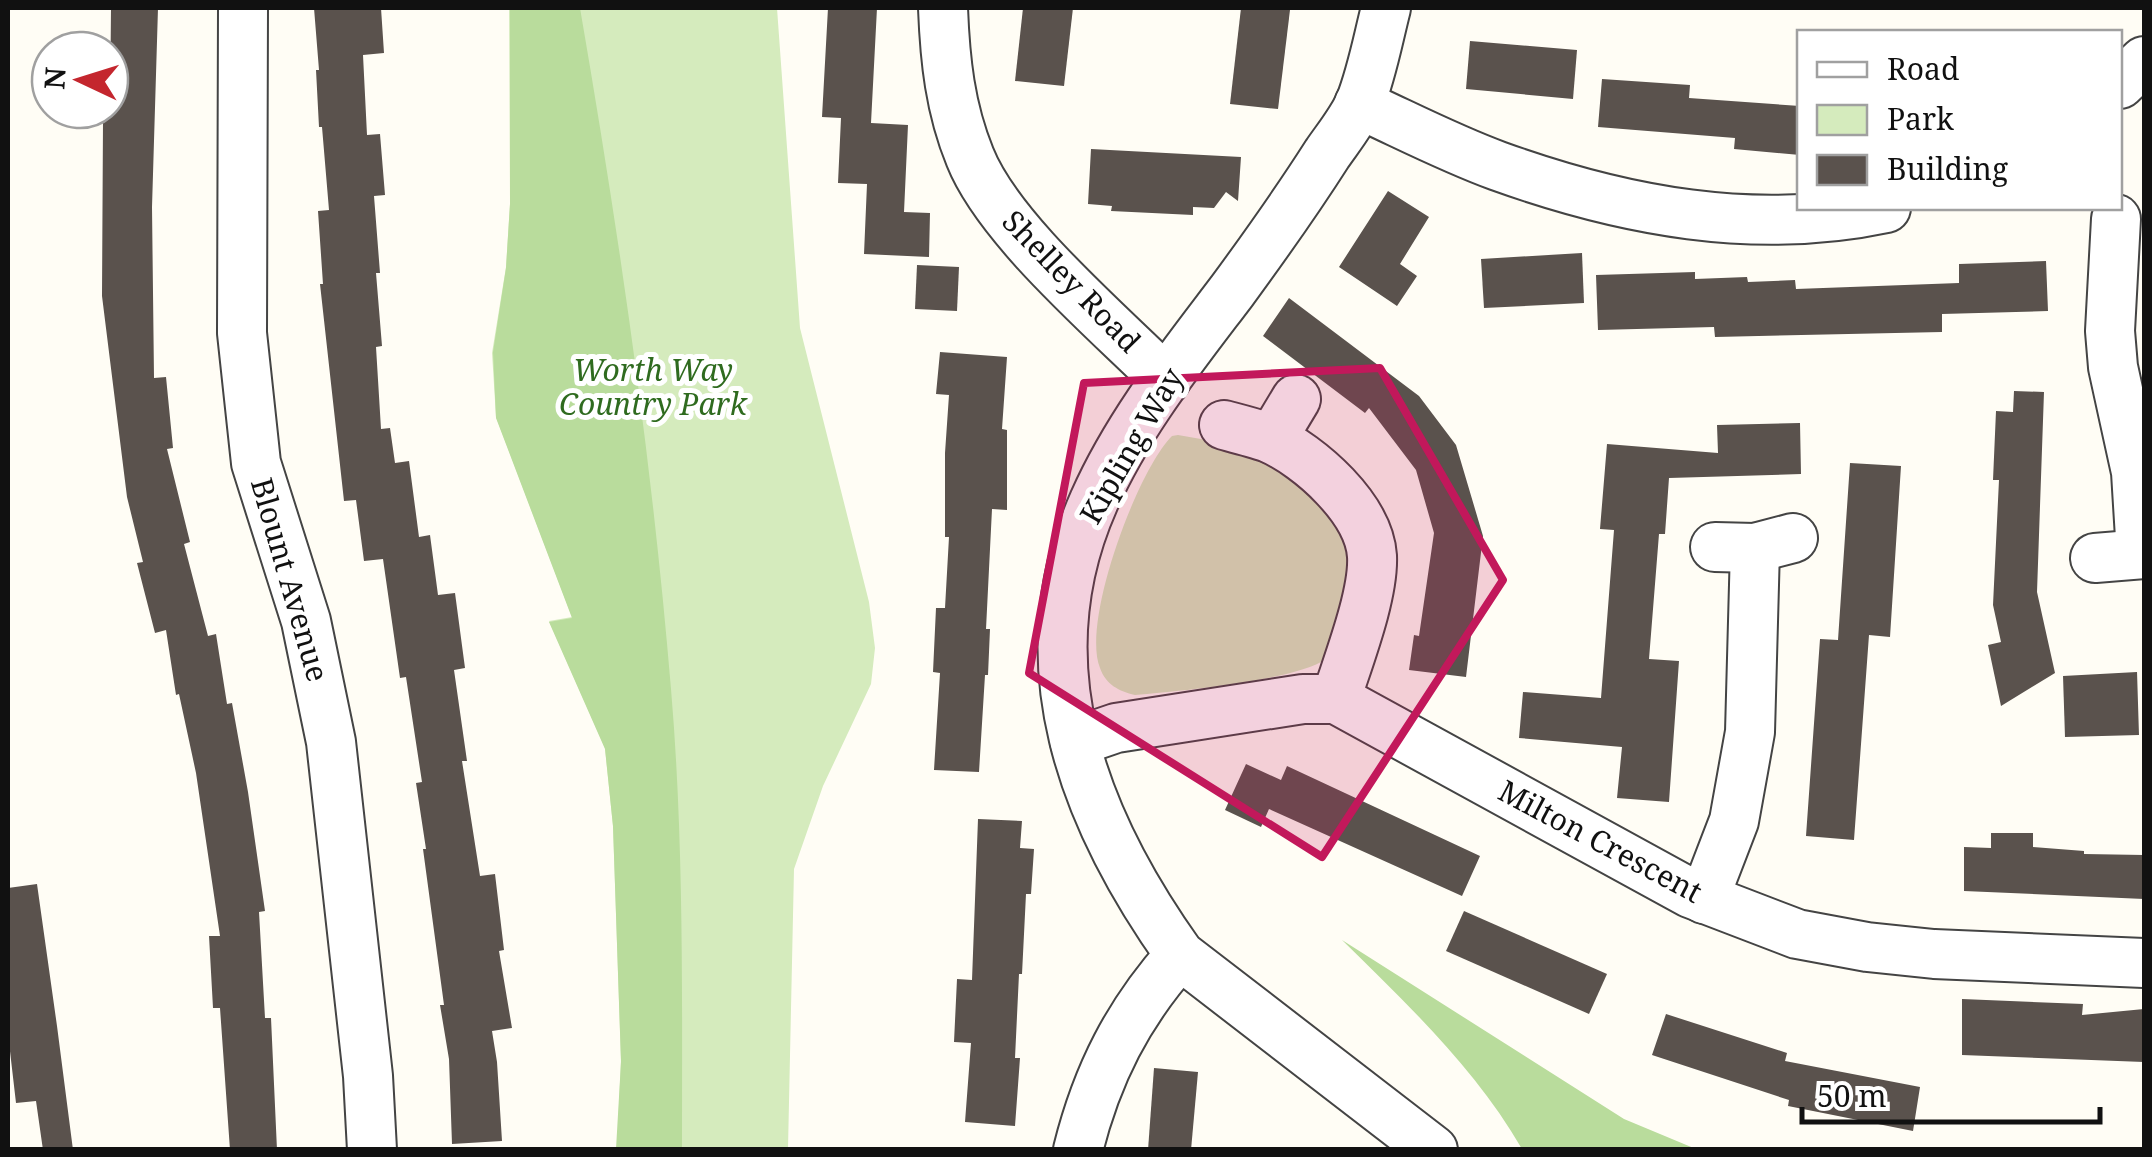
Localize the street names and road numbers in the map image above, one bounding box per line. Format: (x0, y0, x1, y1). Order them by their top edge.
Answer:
street label: Shelley Road (994, 201, 1150, 361)
street label: Kipling Way (1070, 360, 1192, 531)
street label: Blount Avenue (242, 473, 339, 686)
street label: Milton Crescent (1492, 770, 1710, 912)

